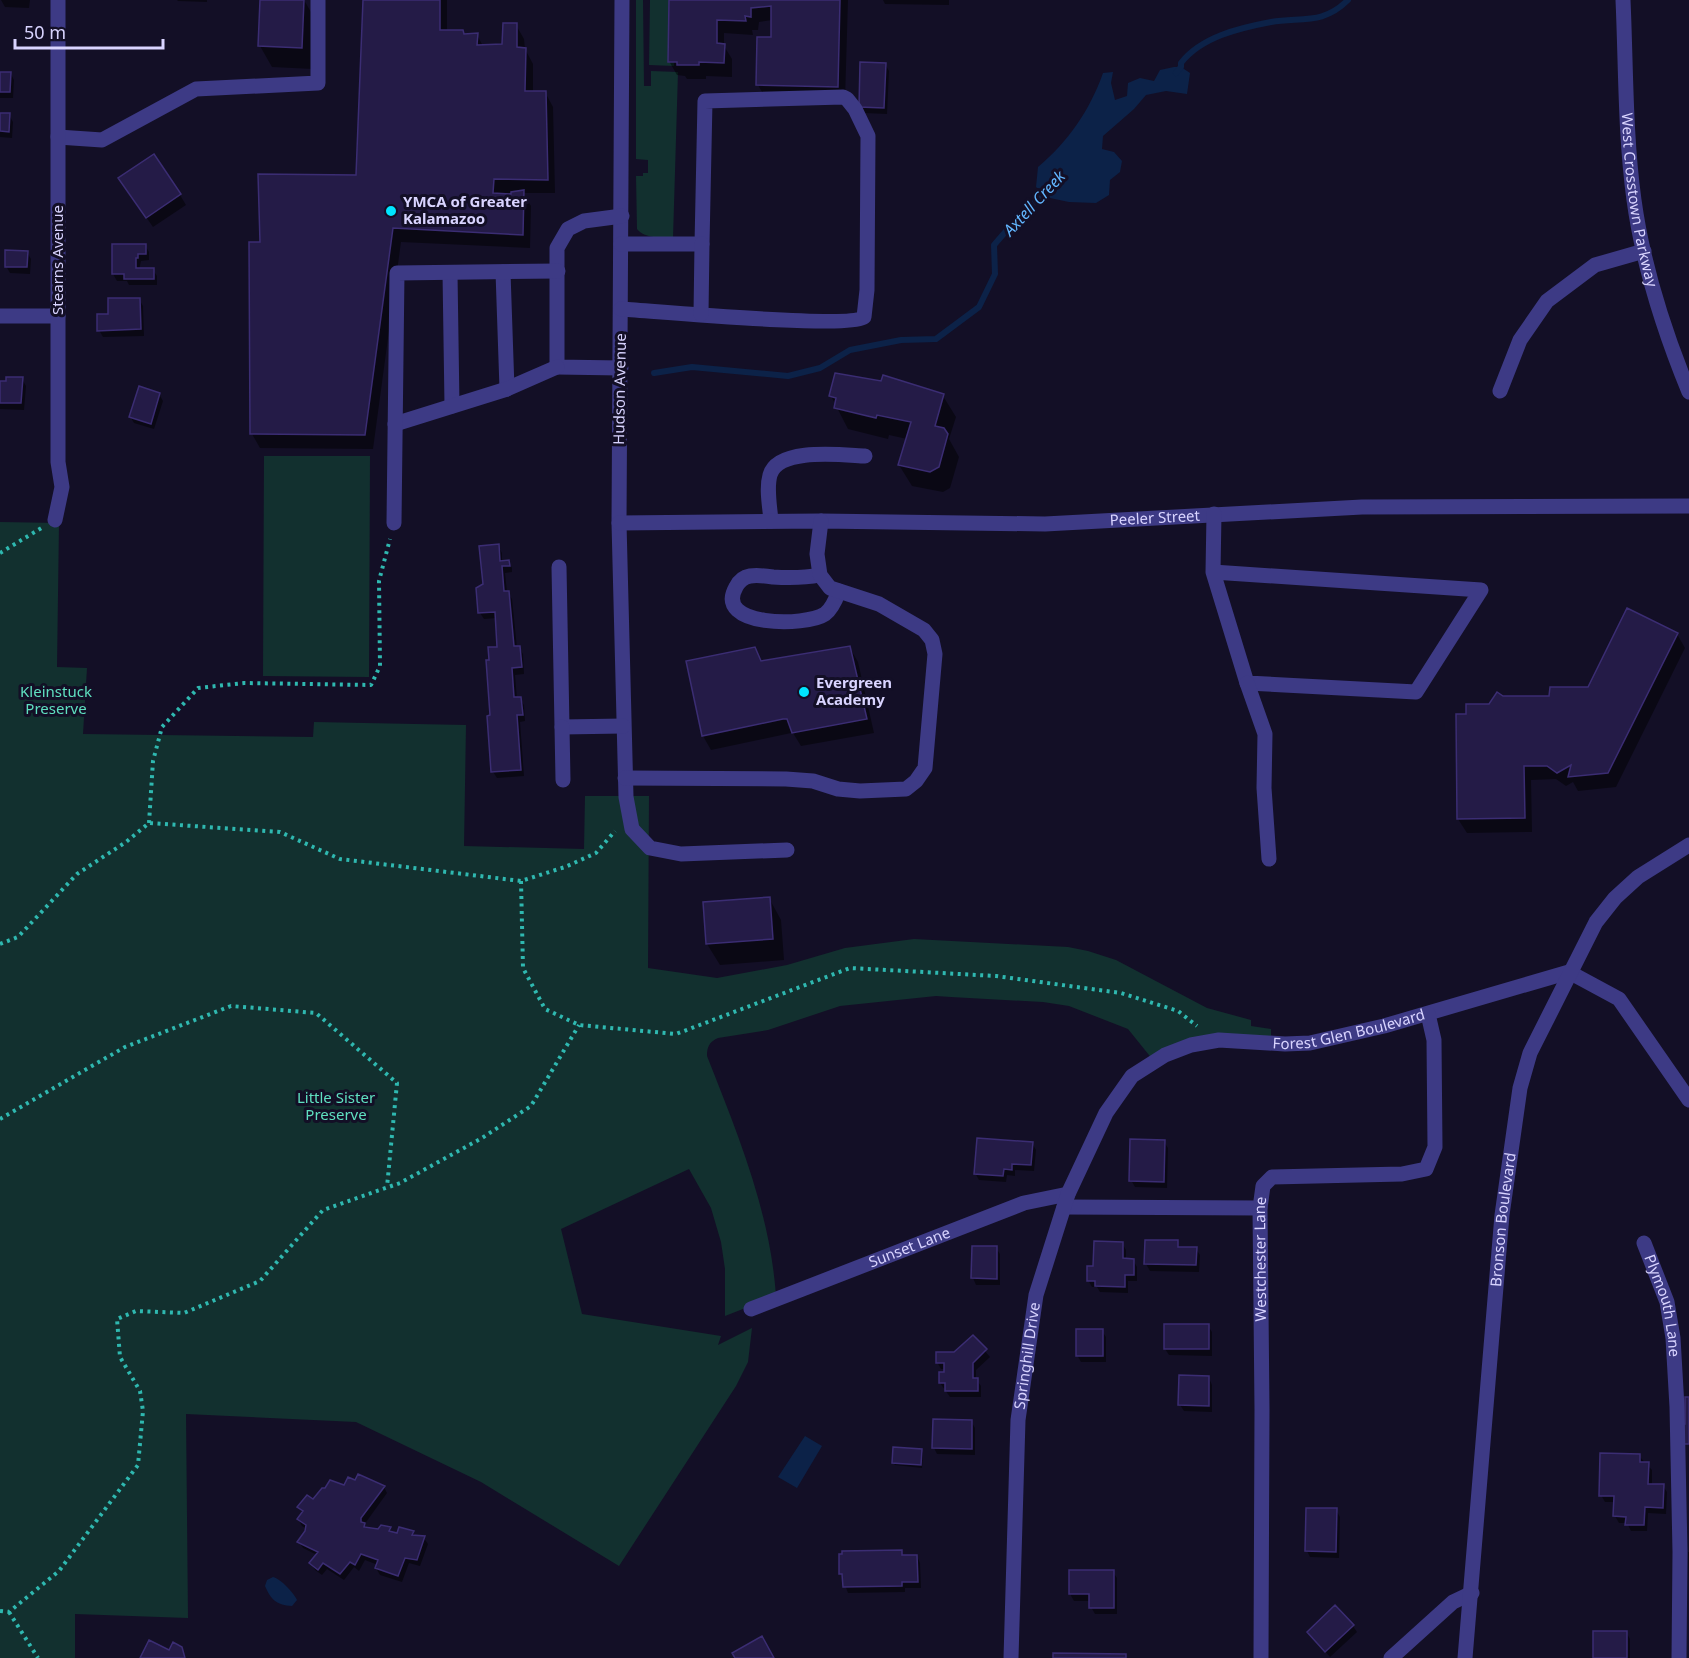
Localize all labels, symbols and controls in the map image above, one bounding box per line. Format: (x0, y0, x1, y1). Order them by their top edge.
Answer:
scale bar (15, 12, 164, 50)
text: 50 m (24, 20, 66, 44)
street label: West Crosstown Parkway (1618, 112, 1663, 289)
water label: Axtell Creek (997, 165, 1071, 241)
place label: YMCA of Greater Kalamazoo (403, 191, 527, 228)
marker: YMCA of Greater Kalamazoo (384, 204, 398, 218)
street label: Stearns Avenue (47, 205, 67, 315)
street label: Hudson Avenue (608, 333, 630, 445)
street label: Peeler Street (1109, 505, 1201, 530)
place label: Evergreen Academy (816, 672, 892, 709)
park label: Kleinstuck Preserve (20, 681, 92, 718)
marker: Evergreen Academy (797, 685, 811, 699)
street label: Forest Glen Boulevard (1272, 1004, 1427, 1053)
park label: Little Sister Preserve (297, 1087, 375, 1124)
street label: Bronson Boulevard (1485, 1151, 1520, 1287)
street label: Westchester Lane (1249, 1195, 1270, 1322)
street label: Sunset Lane (865, 1222, 953, 1271)
street label: Plymouth Lane (1640, 1251, 1685, 1357)
street label: Springhill Drive (1009, 1301, 1044, 1411)

